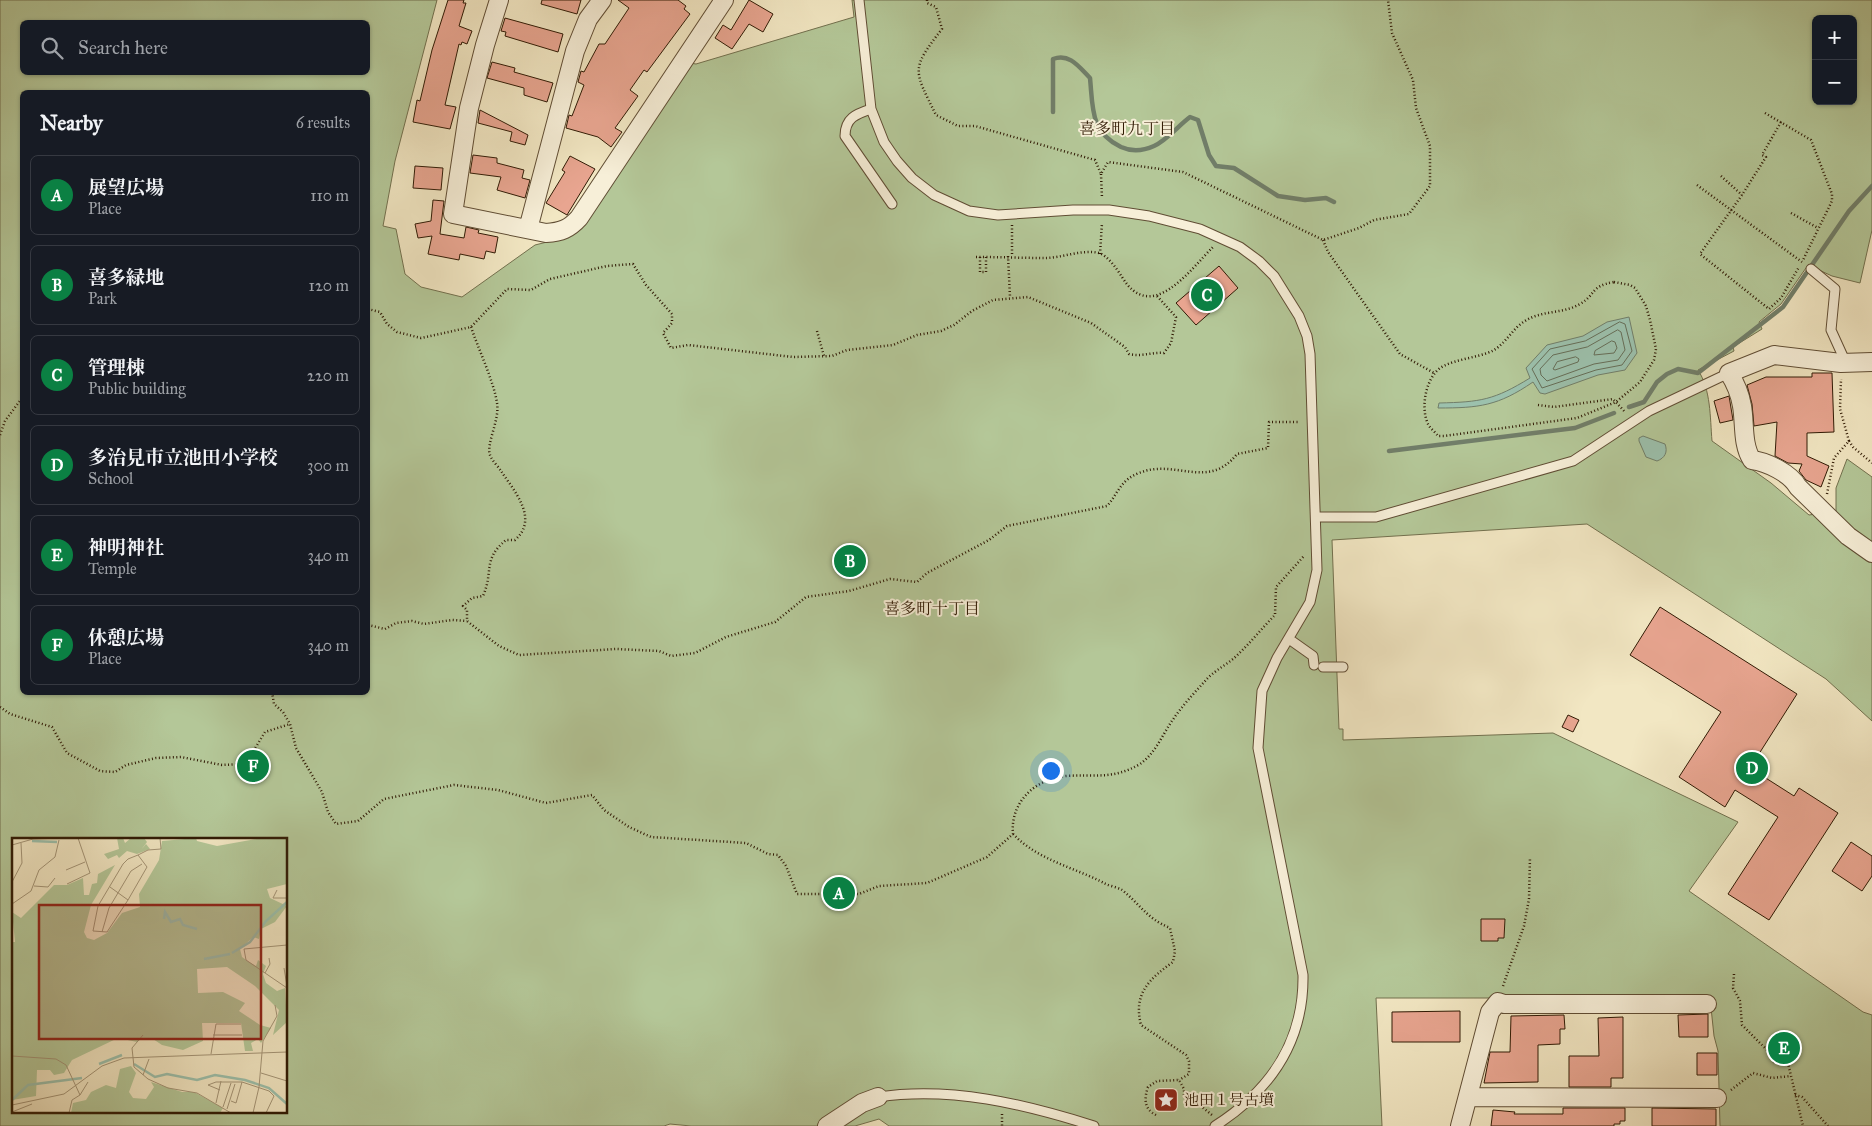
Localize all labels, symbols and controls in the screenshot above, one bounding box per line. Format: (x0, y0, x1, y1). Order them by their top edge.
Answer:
map controls (1812, 15, 1857, 105)
button: + (1812, 15, 1857, 60)
search box (20, 20, 370, 75)
icon: search (38, 34, 66, 62)
text: Search here (78, 36, 168, 59)
button: − (1812, 60, 1857, 105)
text: Nearby (40, 110, 103, 136)
text: 6 results (296, 113, 350, 132)
district label: 喜多町九丁目 (1079, 119, 1175, 138)
text: 展望広場 (88, 176, 164, 199)
text: A (52, 186, 62, 205)
text: 110 m (310, 186, 349, 205)
text: Place (88, 199, 122, 218)
text: 喜多緑地 (88, 266, 164, 289)
text: B (52, 276, 62, 295)
text: 120 m (309, 276, 349, 295)
pin: C (1191, 276, 1223, 314)
text: Park (88, 289, 117, 308)
text: 管理棟 (88, 356, 145, 379)
text: C (52, 366, 62, 385)
text: 220 m (307, 366, 349, 385)
text: Public building (88, 379, 186, 398)
text: 多治見市立池田小学校 (88, 446, 278, 469)
text: D (51, 456, 63, 475)
text: 300 m (307, 456, 349, 475)
text: School (88, 469, 133, 488)
text: 神明神社 (88, 536, 164, 559)
pin: B (834, 542, 866, 580)
text: E (51, 546, 63, 565)
text: 340 m (307, 546, 349, 565)
text: Temple (88, 559, 137, 578)
district label: 喜多町十丁目 (884, 599, 980, 618)
text: 休憩広場 (88, 626, 164, 649)
text: F (52, 636, 62, 655)
text: 340 m (307, 636, 349, 655)
text: Place (88, 649, 122, 668)
pin: F (237, 747, 269, 785)
pin: D (1736, 749, 1768, 787)
your location (1038, 758, 1064, 784)
inset map (12, 838, 288, 1114)
pin: A (823, 874, 855, 912)
pin: E (1768, 1029, 1800, 1067)
place icon: 池田１号古墳 (1153, 1087, 1179, 1113)
place label: 池田１号古墳 (1184, 1091, 1274, 1109)

